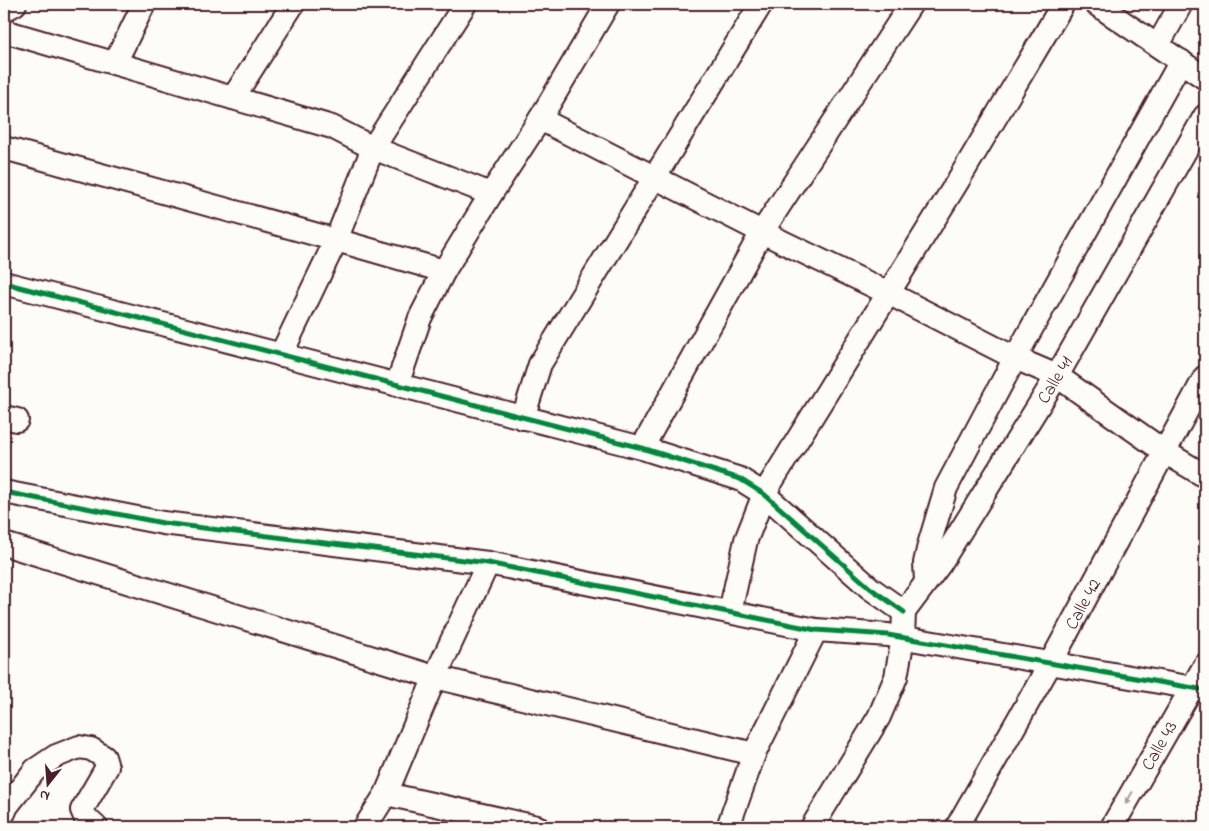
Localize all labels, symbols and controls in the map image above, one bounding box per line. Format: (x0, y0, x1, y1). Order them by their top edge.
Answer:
street label: Calle 41 (1032, 352, 1081, 409)
street label: Calle 42 (1060, 575, 1109, 635)
street label: Calle 43 (1136, 717, 1185, 776)
north arrow (22, 758, 72, 808)
text: N (37, 784, 52, 806)
one-way arrow (1125, 791, 1133, 806)

